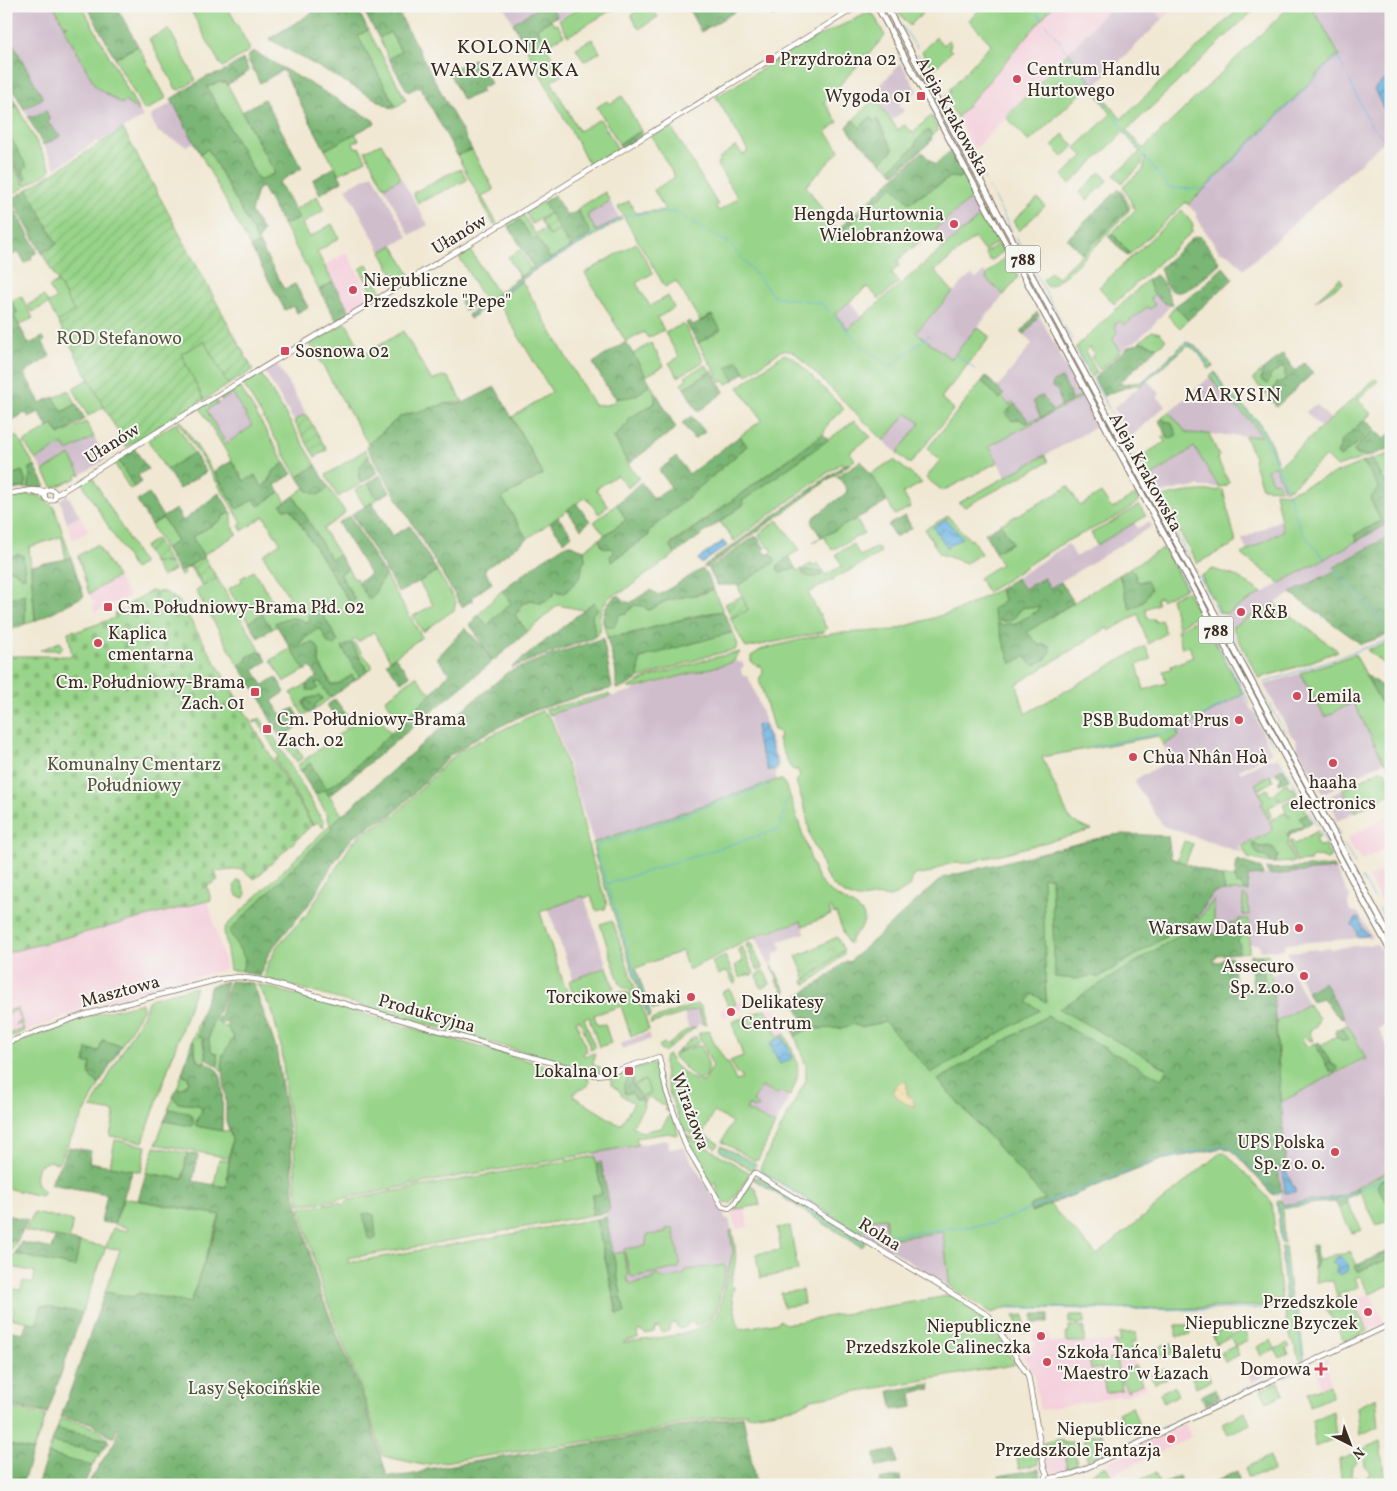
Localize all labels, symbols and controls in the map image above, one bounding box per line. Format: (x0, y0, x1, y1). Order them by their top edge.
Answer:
district label: KOLONIA WARSZAWSKA (430, 34, 580, 85)
place label: Przydrożna 02 (780, 48, 897, 73)
marker: Przydrożna 02 (764, 53, 776, 65)
street label: Aleja Krakowska (909, 53, 995, 181)
place label: Centrum Handlu Hurtowego (1027, 58, 1161, 104)
marker: Centrum Handlu Hurtowego (1011, 73, 1023, 85)
place label: Wygoda 01 (825, 85, 911, 110)
marker: Wygoda 01 (915, 90, 927, 102)
place label: Hengda Hurtownia Wielobranżowa (793, 203, 944, 249)
street label: Ułanów (427, 209, 492, 262)
marker: Hengda Hurtownia Wielobranżowa (948, 218, 960, 230)
road number: 788 (1006, 245, 1040, 272)
place label: Niepubliczne Przedszkole "Pepe" (363, 269, 511, 315)
marker: Niepubliczne Przedszkole "Pepe" (347, 284, 359, 296)
park label: ROD Stefanowo (56, 327, 182, 352)
place label: Sosnowa 02 (295, 340, 389, 365)
marker: Sosnowa 02 (279, 345, 291, 357)
district label: MARYSIN (1184, 382, 1282, 410)
street label: Aleja Krakowska (1102, 409, 1188, 537)
street label: Ułanów (80, 418, 145, 471)
place label: Cm. Południowy-Brama Płd. 02 (118, 596, 365, 621)
marker: Cm. Południowy-Brama Płd. 02 (102, 601, 114, 613)
place label: R&B (1251, 601, 1288, 626)
marker: R&B (1235, 606, 1247, 618)
road number: 788 (1198, 616, 1234, 644)
place label: Kaplica cmentarna (108, 622, 194, 668)
marker: Kaplica cmentarna (92, 637, 104, 649)
place label: Cm. Południowy-Brama Zach. 01 (56, 671, 245, 717)
place label: Lemila (1307, 685, 1361, 710)
marker: Cm. Południowy-Brama Zach. 01 (249, 686, 261, 698)
marker: Lemila (1291, 690, 1303, 702)
place label: Cm. Południowy-Brama Zach. 02 (277, 708, 466, 754)
place label: PSB Budomat Prus (1082, 709, 1229, 734)
marker: PSB Budomat Prus (1233, 714, 1245, 726)
marker: Cm. Południowy-Brama Zach. 02 (261, 723, 273, 735)
place label: Chùa Nhân Hoà (1143, 746, 1268, 771)
marker: Chùa Nhân Hoà (1127, 751, 1139, 763)
park label: Komunalny Cmentarz Południowy (47, 753, 221, 799)
marker: haaha electronics (1327, 757, 1339, 769)
place label: haaha electronics (1290, 771, 1376, 817)
place label: Warsaw Data Hub (1148, 917, 1289, 942)
marker: Warsaw Data Hub (1293, 922, 1305, 934)
place label: Assecuro Sp. z.o.o (1222, 955, 1294, 1001)
street label: Masztowa (78, 970, 163, 1015)
marker: Assecuro Sp. z.o.o (1298, 970, 1310, 982)
place label: Torcikowe Smaki (546, 986, 681, 1011)
street label: Produkcyjna (375, 989, 478, 1040)
marker: Torcikowe Smaki (685, 991, 697, 1003)
place label: Delikatesy Centrum (741, 991, 824, 1037)
marker: Delikatesy Centrum (725, 1006, 737, 1018)
place label: Lokalna 01 (534, 1060, 619, 1085)
marker: Lokalna 01 (623, 1065, 635, 1077)
street label: Wirażowa (664, 1069, 715, 1154)
place label: UPS Polska Sp. z o. o. (1238, 1131, 1325, 1177)
marker: UPS Polska Sp. z o. o. (1329, 1146, 1341, 1158)
street label: Rolna (853, 1212, 906, 1258)
place label: Przedszkole Niepubliczne Bzyczek (1185, 1291, 1358, 1337)
marker: Przedszkole Niepubliczne Bzyczek (1362, 1306, 1374, 1318)
place label: Niepubliczne Przedszkole Calineczka (845, 1315, 1031, 1361)
marker: Niepubliczne Przedszkole Calineczka (1035, 1330, 1047, 1342)
place label: Szkoła Tańca i Baletu "Maestro" w Łazach (1057, 1341, 1222, 1387)
marker: Szkoła Tańca i Baletu "Maestro" w Łazach (1041, 1356, 1053, 1368)
place label: Domowa (1240, 1358, 1311, 1383)
marker: Domowa (1315, 1363, 1327, 1375)
park label: Lasy Sękocińskie (188, 1377, 320, 1402)
place label: Niepubliczne Przedszkole Fantazja (995, 1418, 1161, 1464)
north arrow (1324, 1418, 1374, 1468)
marker: Niepubliczne Przedszkole Fantazja (1165, 1433, 1177, 1445)
text: N (1348, 1442, 1368, 1463)

